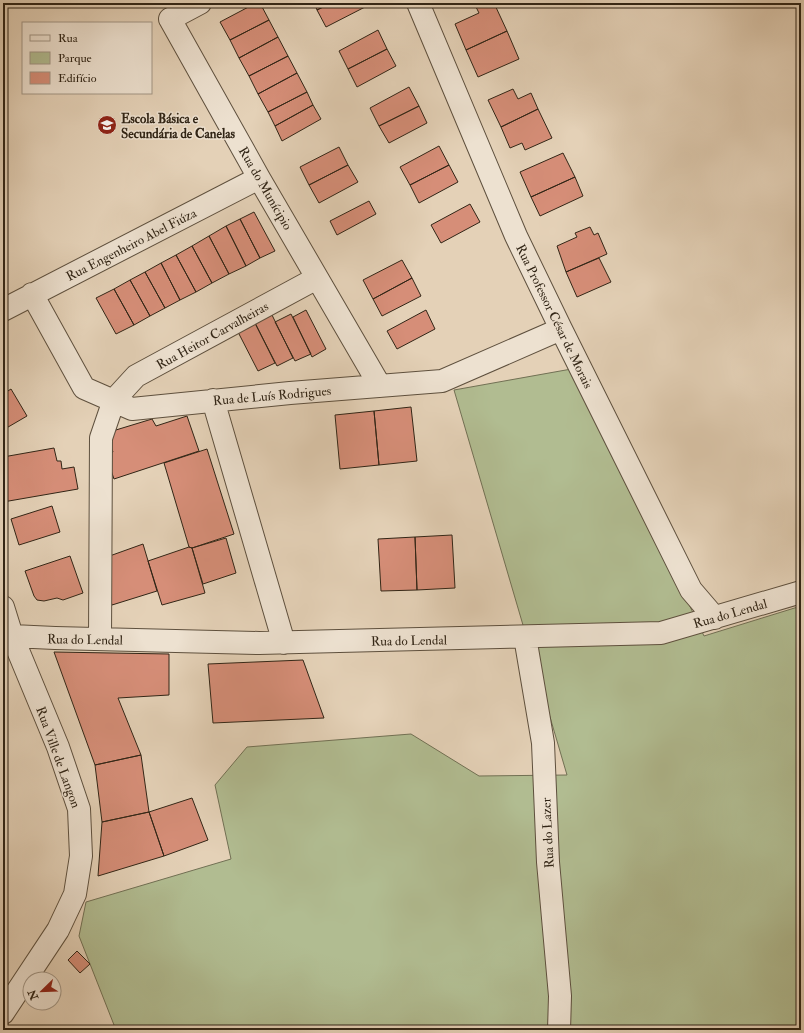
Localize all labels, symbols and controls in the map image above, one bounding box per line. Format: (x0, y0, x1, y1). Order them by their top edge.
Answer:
legend (22, 22, 152, 94)
text: Rua (58, 31, 79, 46)
text: Parque (58, 51, 92, 66)
text: Edifício (58, 71, 97, 86)
place label: Escola Básica e Secundária de Canelas (121, 111, 236, 142)
school or university icon: Escola Básica e Secundária de Canelas (96, 114, 118, 136)
street label: Rua do Munícipio (234, 144, 295, 233)
street label: Rua Engenheiro Abel Fiúza (64, 205, 200, 285)
street label: Rua Professor César de Morais (512, 242, 596, 392)
street label: Rua Heitor Carvalheiras (154, 298, 272, 373)
street label: Rua de Luís Rodrigues (212, 383, 332, 409)
street label: Rua do Lendal (692, 596, 770, 632)
street label: Rua do Lendal (47, 631, 124, 649)
street label: Rua do Lendal (371, 632, 448, 650)
street label: Rua Ville de Langon (32, 704, 84, 811)
street label: Rua do Lazer (538, 797, 558, 869)
north arrow (22, 971, 62, 1011)
text: N (25, 987, 42, 1003)

